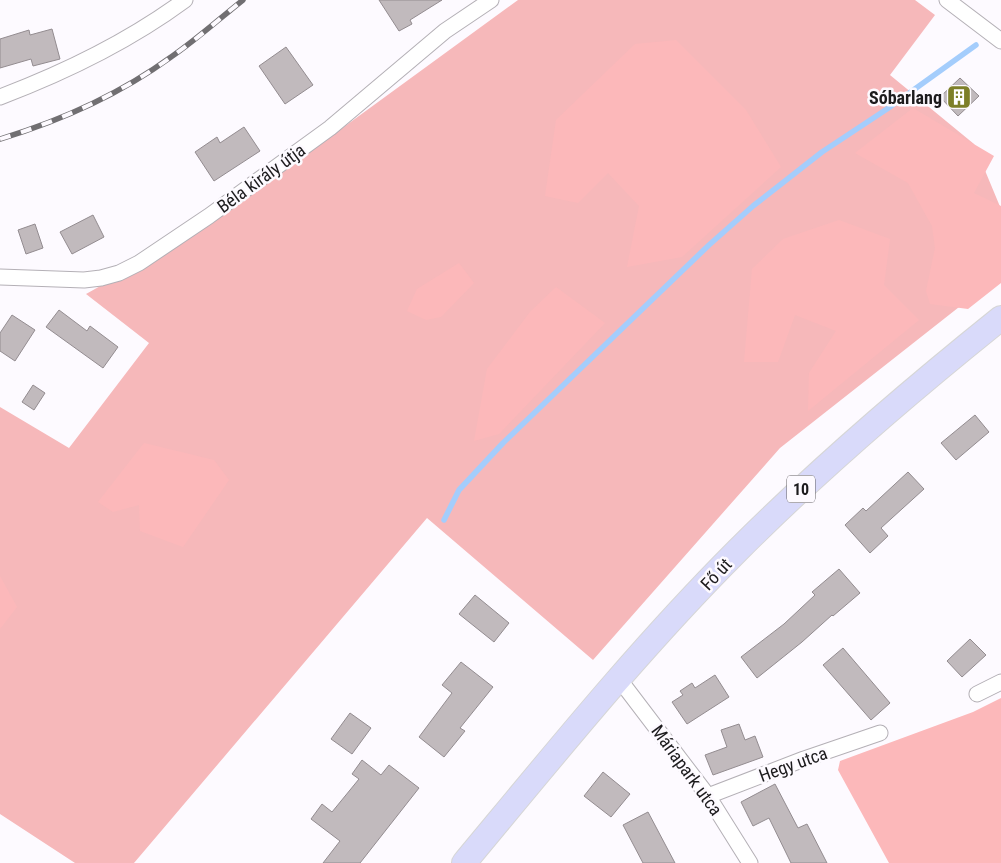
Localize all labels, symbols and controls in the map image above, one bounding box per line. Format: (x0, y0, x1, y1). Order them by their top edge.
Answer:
building icon: Sóbarlang (946, 84, 972, 110)
place label: Sóbarlang (869, 87, 942, 108)
street label: Béla király útja (213, 139, 309, 217)
road number: 10 (787, 476, 815, 502)
street label: Fő út (696, 554, 736, 594)
street label: Máriapark utca (647, 721, 727, 819)
street label: Hegy utca (756, 742, 830, 786)

